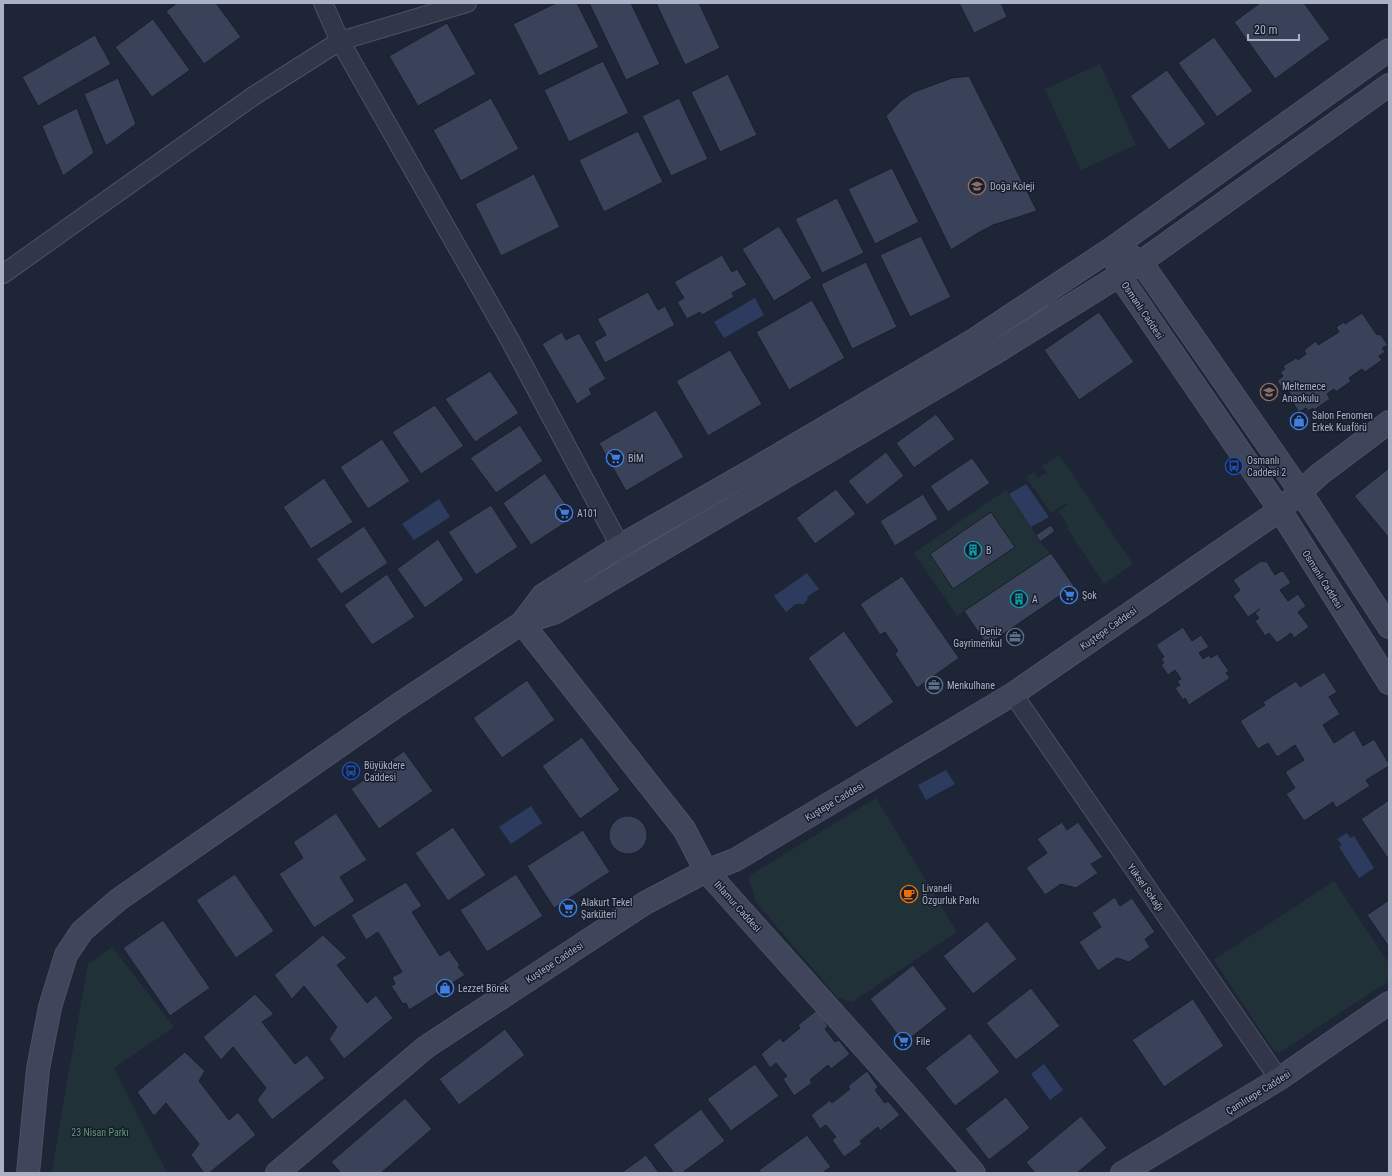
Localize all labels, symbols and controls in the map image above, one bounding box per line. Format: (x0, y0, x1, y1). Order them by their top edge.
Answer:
scale bar (1248, 16, 1299, 42)
text: 20 m (1254, 23, 1278, 37)
school or university icon: Doğa Koleji (967, 176, 987, 196)
place label: Doğa Koleji (990, 181, 1035, 192)
street label: Osmanlı Caddesi (1119, 280, 1166, 341)
place label: Meltemece Anaokulu (1282, 381, 1326, 404)
school or university icon: Meltemece Anaokulu (1259, 382, 1279, 402)
place label: Salon Fenomen Erkek Kuaförü (1312, 410, 1373, 433)
shop icon: Salon Fenomen Erkek Kuaförü (1289, 411, 1309, 431)
supermarket icon: BİM (605, 448, 625, 468)
place label: BİM (628, 452, 644, 464)
place label: Osmanlı Caddesi 2 (1247, 455, 1286, 478)
bus stop icon: Osmanlı Caddesi 2 (1224, 456, 1244, 476)
supermarket icon: A101 (554, 503, 574, 523)
place label: A101 (577, 508, 598, 519)
building icon: B (963, 540, 983, 560)
place label: B (986, 545, 991, 556)
street label: Osmanlı Caddesi (1300, 548, 1345, 610)
supermarket icon: Şok (1059, 585, 1079, 605)
building icon: A (1009, 589, 1029, 609)
place label: Şok (1082, 590, 1097, 601)
place label: A (1032, 594, 1038, 605)
street label: Kuştepe Caddesi (1078, 605, 1139, 652)
place label: Deniz Gayrimenkul (953, 626, 1002, 649)
office icon: Deniz Gayrimenkul (1005, 627, 1025, 647)
office icon: Menkulhane (924, 675, 944, 695)
place label: Menkulhane (947, 680, 995, 691)
place label: Büyükdere Caddesi (364, 760, 405, 783)
bus stop icon: Büyükdere Caddesi (341, 761, 361, 781)
street label: Kuştepe Caddesi (803, 780, 865, 823)
street label: Yüksel Sokağı (1125, 862, 1166, 913)
street label: Ihlamur Caddesi (712, 879, 763, 934)
place label: Livaneli Özgurluk Parkı (922, 883, 979, 906)
cafe icon: Livaneli Özgurluk Parkı (899, 884, 919, 904)
place label: Alakurt Tekel Şarküteri (581, 897, 632, 920)
supermarket icon: Alakurt Tekel Şarküteri (558, 898, 578, 918)
street label: Kuştepe Caddesi (524, 940, 585, 985)
shop icon: Lezzet Börek (435, 978, 455, 998)
place label: Lezzet Börek (458, 983, 509, 994)
supermarket icon: File (893, 1031, 913, 1051)
place label: File (916, 1036, 930, 1047)
street label: Çamlıtepe Caddesi (1224, 1068, 1293, 1117)
park label: 23 Nisan Parkı (71, 1127, 129, 1138)

